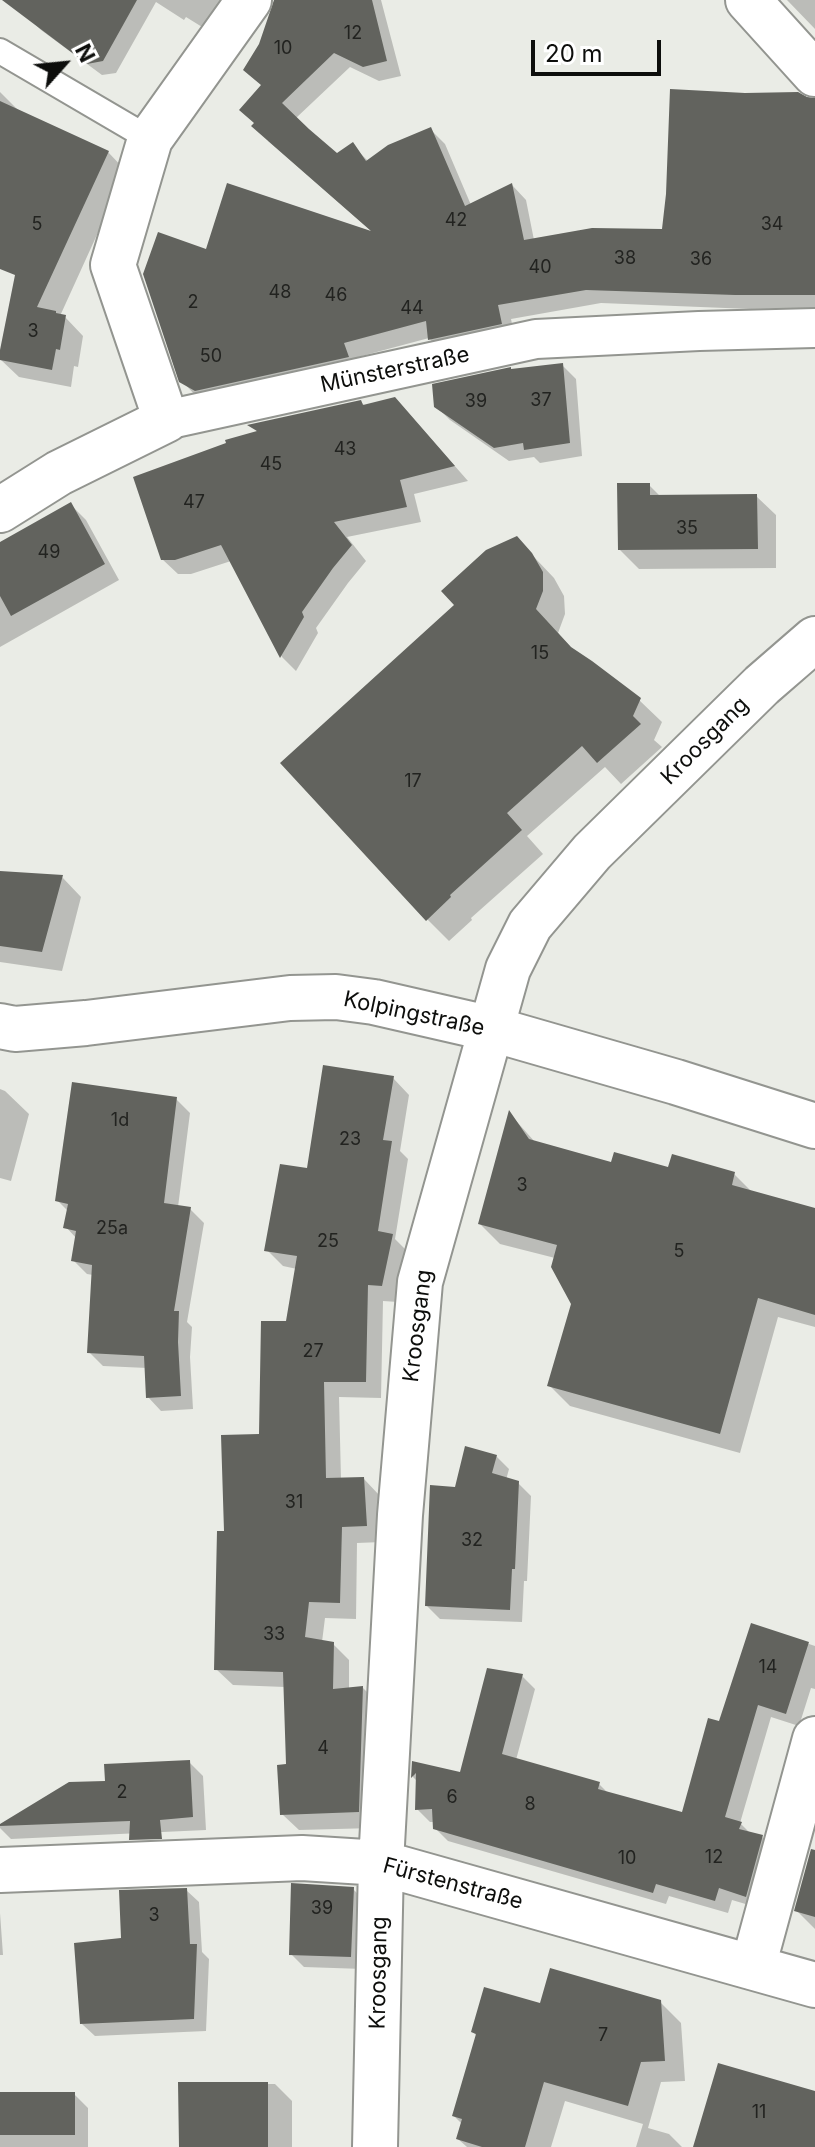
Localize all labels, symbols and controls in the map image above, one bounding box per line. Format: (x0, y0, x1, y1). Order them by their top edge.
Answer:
house number: 12 (344, 23, 362, 45)
north arrow (24, 24, 104, 104)
scale bar (535, 24, 665, 74)
house number: 10 (274, 38, 292, 60)
text: 20 m (545, 39, 603, 68)
text: N (70, 40, 101, 66)
house number: 42 (445, 210, 467, 232)
house number: 5 (32, 214, 42, 236)
house number: 34 (761, 214, 783, 236)
house number: 38 (614, 248, 636, 270)
house number: 36 (690, 249, 712, 271)
house number: 40 (529, 257, 551, 279)
house number: 48 (269, 282, 291, 304)
house number: 46 (325, 285, 347, 307)
house number: 2 (188, 292, 198, 314)
house number: 44 (400, 298, 424, 320)
house number: 3 (27, 321, 39, 343)
street label: Münsterstraße (318, 341, 472, 399)
house number: 50 (200, 346, 222, 368)
house number: 37 (530, 390, 552, 412)
house number: 39 (465, 391, 487, 413)
house number: 43 (334, 439, 356, 461)
house number: 45 (260, 454, 282, 476)
house number: 47 (183, 492, 205, 514)
house number: 35 (676, 518, 698, 540)
house number: 49 (38, 542, 60, 564)
house number: 15 (531, 643, 549, 665)
street label: Kroosgang (656, 692, 754, 790)
house number: 17 (404, 771, 422, 793)
street label: Kolpingstraße (341, 986, 487, 1042)
house number: 1d (111, 1110, 129, 1132)
house number: 23 (339, 1129, 361, 1151)
house number: 3 (516, 1175, 528, 1197)
house number: 25a (96, 1218, 128, 1240)
house number: 25 (317, 1231, 339, 1253)
house number: 5 (674, 1241, 684, 1263)
street label: Kroosgang (398, 1268, 438, 1384)
house number: 27 (302, 1341, 324, 1363)
house number: 31 (285, 1492, 303, 1514)
house number: 32 (461, 1530, 483, 1552)
house number: 33 (263, 1624, 285, 1646)
house number: 14 (759, 1657, 777, 1679)
house number: 4 (317, 1738, 329, 1760)
house number: 2 (117, 1782, 127, 1804)
house number: 6 (446, 1787, 458, 1809)
house number: 8 (524, 1794, 536, 1816)
house number: 12 (705, 1847, 723, 1869)
house number: 10 (618, 1848, 636, 1870)
street label: Fürstenstraße (380, 1853, 526, 1915)
house number: 39 (311, 1898, 333, 1920)
house number: 3 (148, 1905, 160, 1927)
street label: Kroosgang (365, 1916, 393, 2030)
house number: 7 (598, 2025, 608, 2047)
house number: 11 (752, 2102, 766, 2124)

